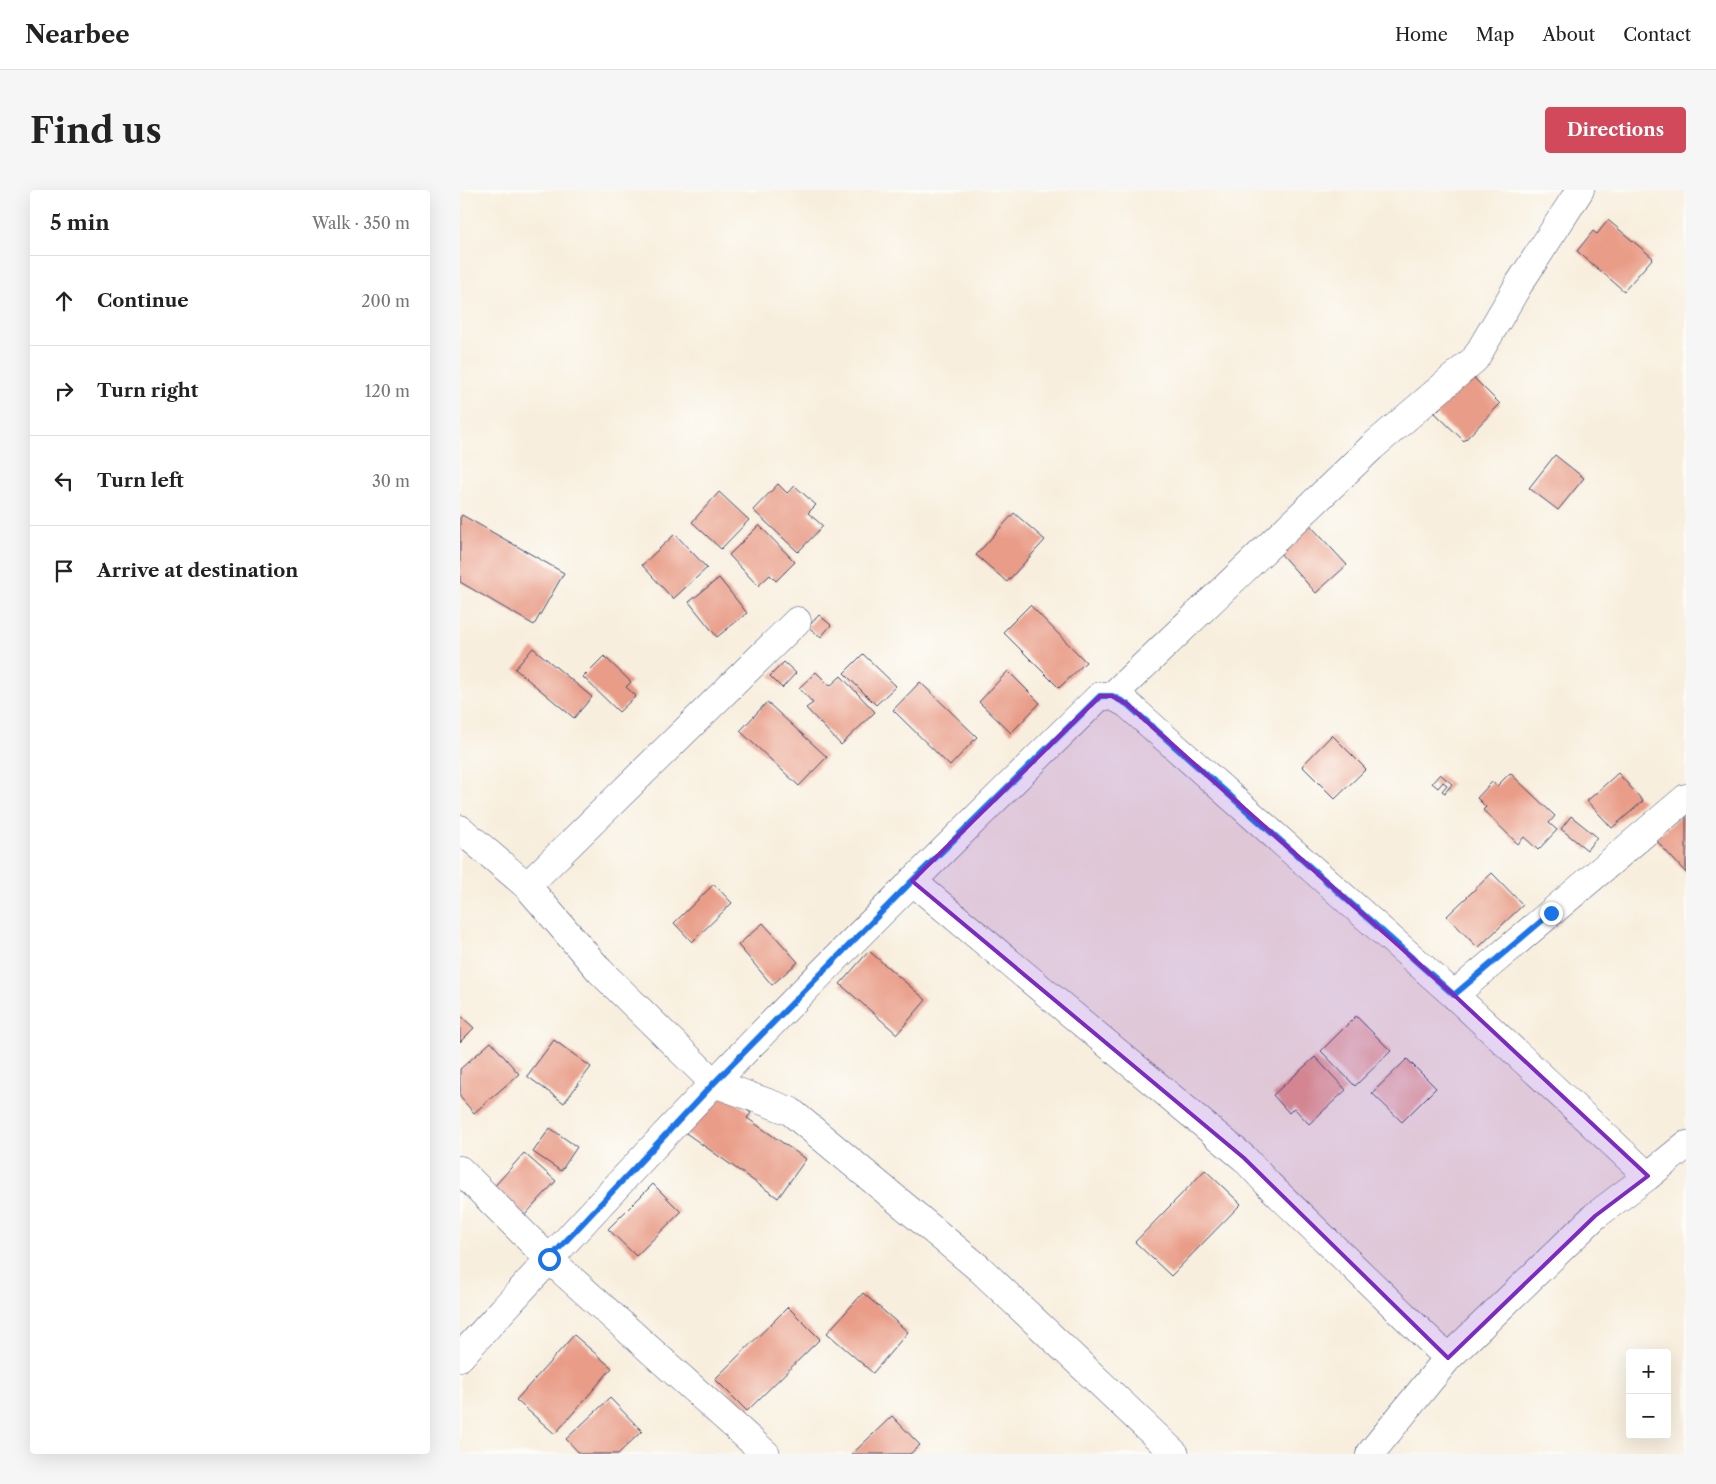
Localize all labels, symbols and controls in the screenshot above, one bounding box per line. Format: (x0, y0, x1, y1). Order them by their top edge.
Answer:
text: Nearbee (25, 20, 130, 49)
text: Home (1395, 24, 1448, 46)
text: Map (1476, 24, 1514, 46)
text: About (1542, 24, 1595, 46)
text: Contact (1623, 24, 1691, 46)
button: Directions (1545, 107, 1686, 153)
text: Find us (30, 109, 162, 152)
text: 5 min (50, 210, 110, 235)
text: Walk · 350 m (312, 213, 410, 233)
icon: ahead (50, 287, 78, 315)
text: Continue (97, 289, 189, 312)
text: 200 m (361, 291, 410, 311)
icon: right (50, 377, 78, 405)
text: Turn right (97, 379, 198, 402)
text: 120 m (365, 381, 410, 401)
icon: left (50, 467, 78, 495)
text: Turn left (97, 469, 184, 492)
text: 30 m (372, 471, 410, 491)
icon: arrive (50, 557, 78, 585)
text: Arrive at destination (97, 559, 298, 582)
route end (1540, 902, 1563, 925)
route start (538, 1248, 561, 1271)
map controls (1626, 1349, 1671, 1439)
button: + (1626, 1349, 1671, 1394)
button: − (1626, 1394, 1671, 1439)

